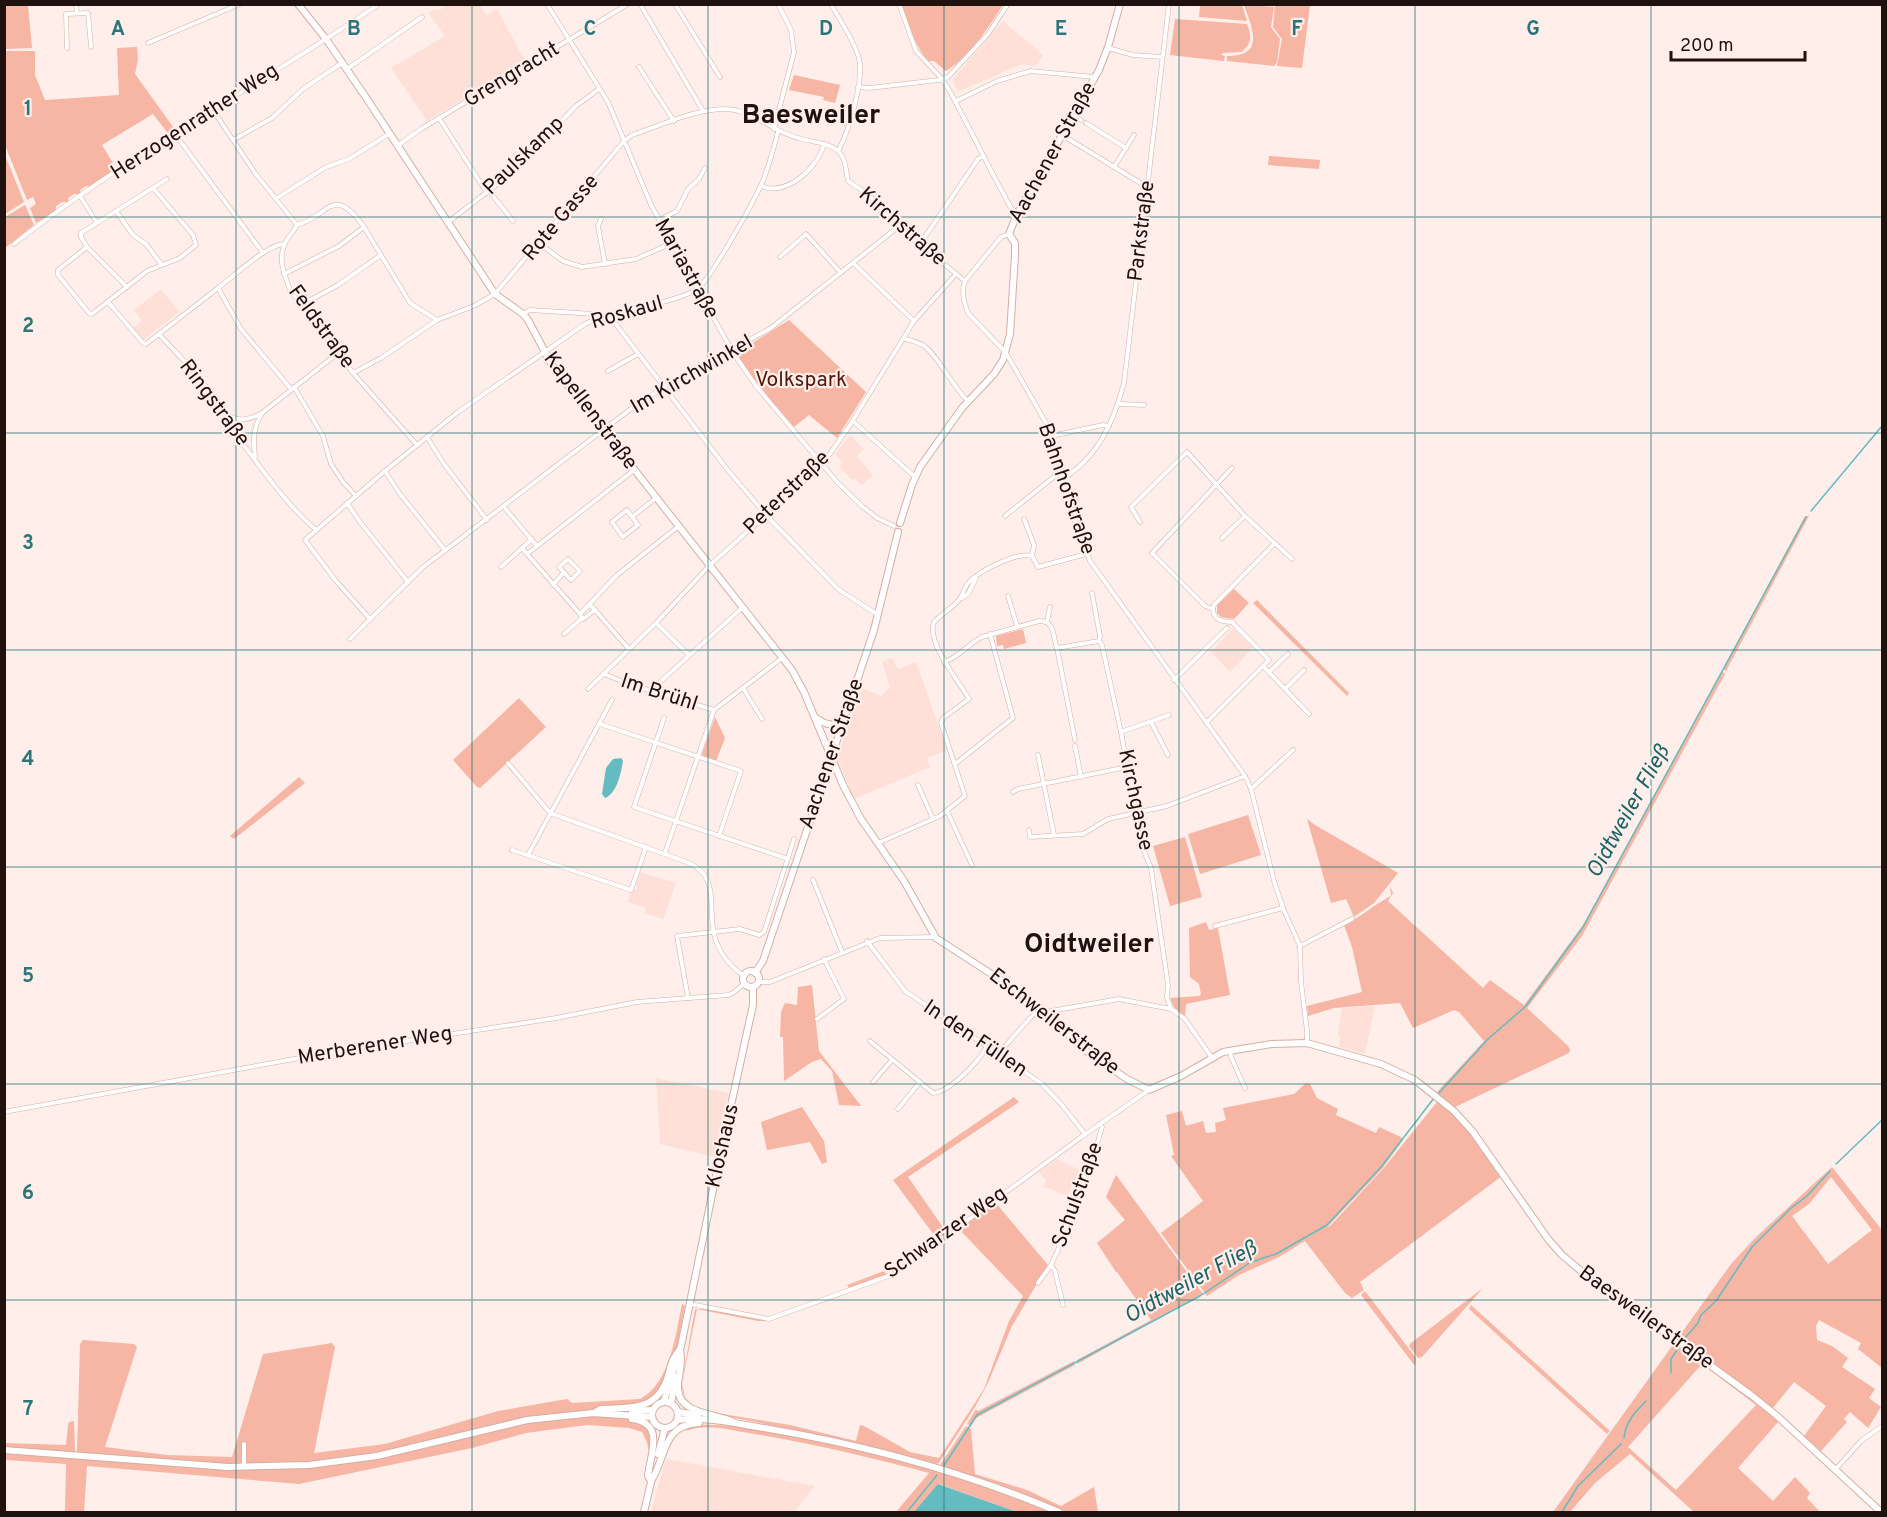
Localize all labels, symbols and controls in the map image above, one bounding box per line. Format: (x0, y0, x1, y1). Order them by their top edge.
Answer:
text: A (111, 17, 125, 43)
text: B (347, 17, 361, 43)
text: C (584, 17, 596, 43)
text: D (819, 17, 833, 43)
text: E (1055, 17, 1067, 43)
text: F (1291, 17, 1303, 43)
text: G (1526, 17, 1540, 43)
scale bar (1671, 24, 1804, 62)
text: 200 m (1680, 35, 1733, 58)
street label: Grengracht (459, 36, 565, 114)
street label: Herzogenrather Weg (106, 58, 284, 186)
street label: Aachener Straße (1003, 78, 1103, 228)
text: 1 (24, 97, 32, 123)
district label: Baesweiler (742, 99, 880, 133)
street label: Paulskamp (478, 111, 570, 201)
street label: Rote Gasse (517, 169, 605, 267)
street label: Parkstraße (1122, 179, 1162, 283)
street label: Kirchstraße (853, 182, 951, 272)
street label: Mariastraße (647, 214, 725, 324)
street label: Feldstraße (282, 280, 360, 374)
street label: Roskaul (588, 290, 666, 336)
text: 2 (22, 314, 34, 340)
street label: Im Kirchwinkel (626, 329, 758, 421)
street label: Kapellenstraße (537, 347, 643, 475)
street label: Ringstraße (173, 354, 255, 452)
park label: Volkspark (755, 367, 847, 394)
street label: Bahnhofstraße (1031, 420, 1101, 558)
street label: Peterstraße (738, 445, 836, 541)
text: 3 (22, 531, 34, 557)
street label: Im Brühl (617, 668, 701, 718)
street label: Aachener Straße (794, 675, 870, 833)
water label: Oidtweiler Fließ (1581, 740, 1677, 883)
text: 4 (22, 747, 34, 773)
street label: Kirchgasse (1111, 747, 1159, 853)
district label: Oidtweiler (1024, 928, 1154, 962)
street label: Eschweilerstraße (983, 962, 1125, 1082)
text: 5 (22, 964, 34, 990)
street label: In den Füllen (918, 994, 1032, 1084)
street label: Merberener Weg (296, 1020, 454, 1072)
street label: Kloshaus (700, 1101, 746, 1191)
street label: Schulstraße (1046, 1139, 1110, 1251)
text: 6 (22, 1181, 34, 1207)
street label: Schwarzer Weg (879, 1181, 1013, 1285)
water label: Oidtweiler Fließ (1120, 1235, 1263, 1331)
street label: Baesweilerstraße (1573, 1260, 1719, 1376)
text: 7 (23, 1397, 33, 1423)

